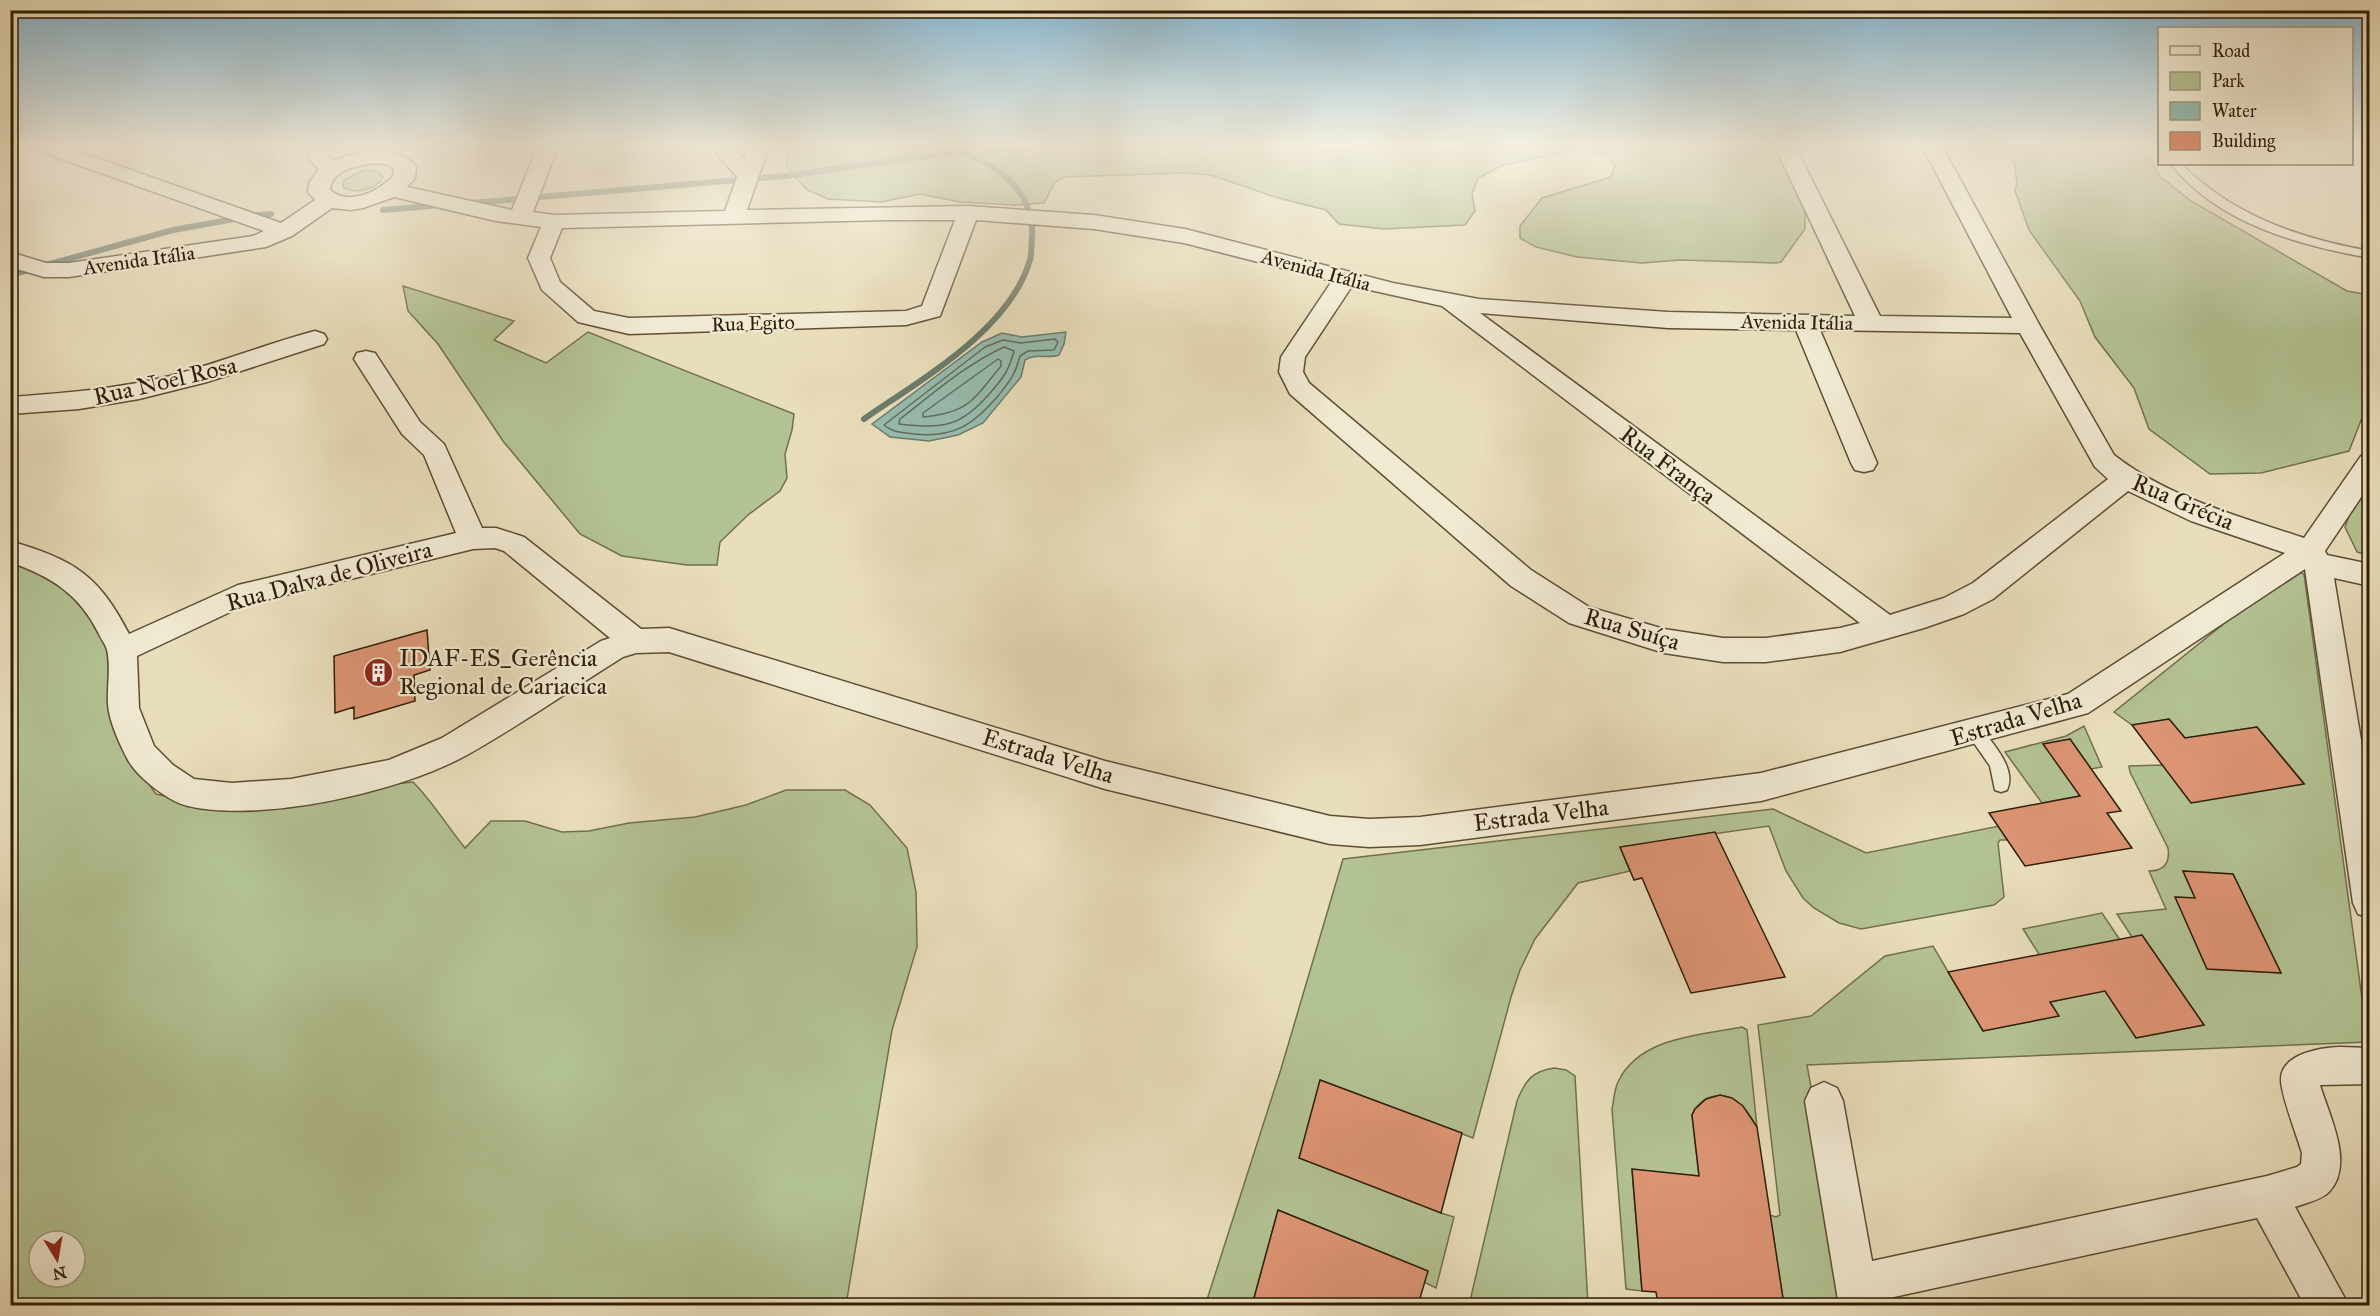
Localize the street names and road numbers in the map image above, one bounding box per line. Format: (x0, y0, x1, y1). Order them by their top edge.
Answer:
street label: Avenida Itália (81, 240, 197, 280)
street label: Avenida Itália (1258, 244, 1374, 296)
street label: Avenida Itália (1740, 309, 1854, 335)
street label: Rua Egito (711, 310, 795, 337)
street label: Rua Noel Rosa (90, 350, 241, 412)
street label: Rua França (1614, 419, 1723, 511)
street label: Rua Grécia (2127, 467, 2239, 537)
street label: Rua Dalva de Oliveira (223, 534, 436, 618)
street label: Rua Suíça (1581, 601, 1684, 657)
street label: Estrada Velha (1947, 685, 2086, 753)
street label: Estrada Velha (979, 722, 1118, 790)
street label: Estrada Velha (1472, 792, 1611, 838)

